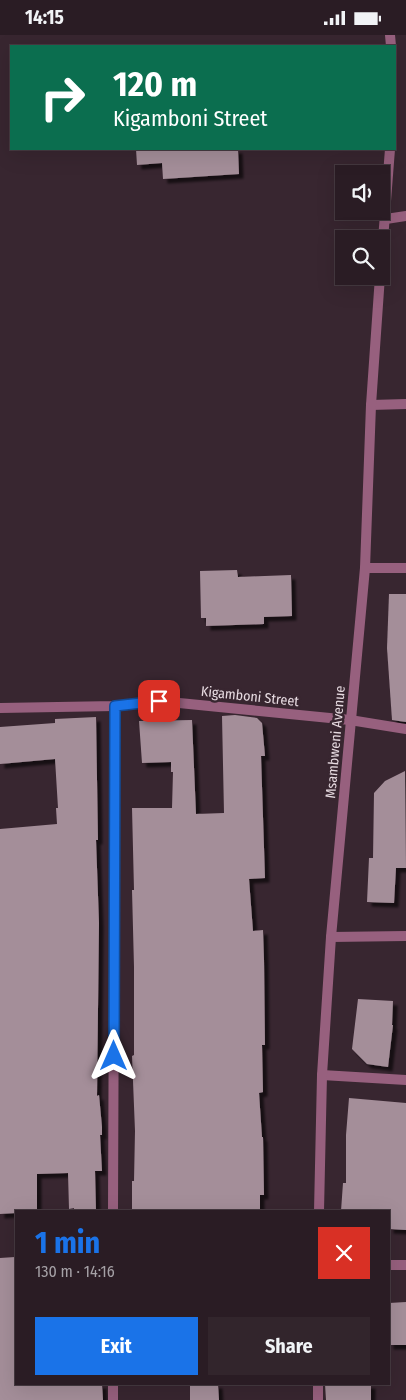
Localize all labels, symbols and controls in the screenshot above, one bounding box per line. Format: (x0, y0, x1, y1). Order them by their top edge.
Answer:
text: 14:15 (25, 6, 64, 29)
text: 120 m (113, 63, 197, 105)
icon: right (30, 65, 95, 130)
text: Kigamboni Street (113, 105, 268, 132)
map controls (335, 165, 390, 285)
button: sound (335, 165, 390, 220)
button: search (335, 230, 390, 285)
pin (138, 680, 180, 722)
street label: Kigamboni Street (200, 683, 300, 710)
street label: Msambweni Avenue (322, 685, 349, 799)
icon: arrive (145, 687, 173, 715)
position arrow (87, 1029, 139, 1081)
text: 1 min (35, 1225, 100, 1261)
button: close (318, 1227, 370, 1279)
text: 130 m · 14:16 (35, 1262, 115, 1281)
button: Exit (35, 1317, 198, 1375)
button: Share (208, 1317, 370, 1375)

